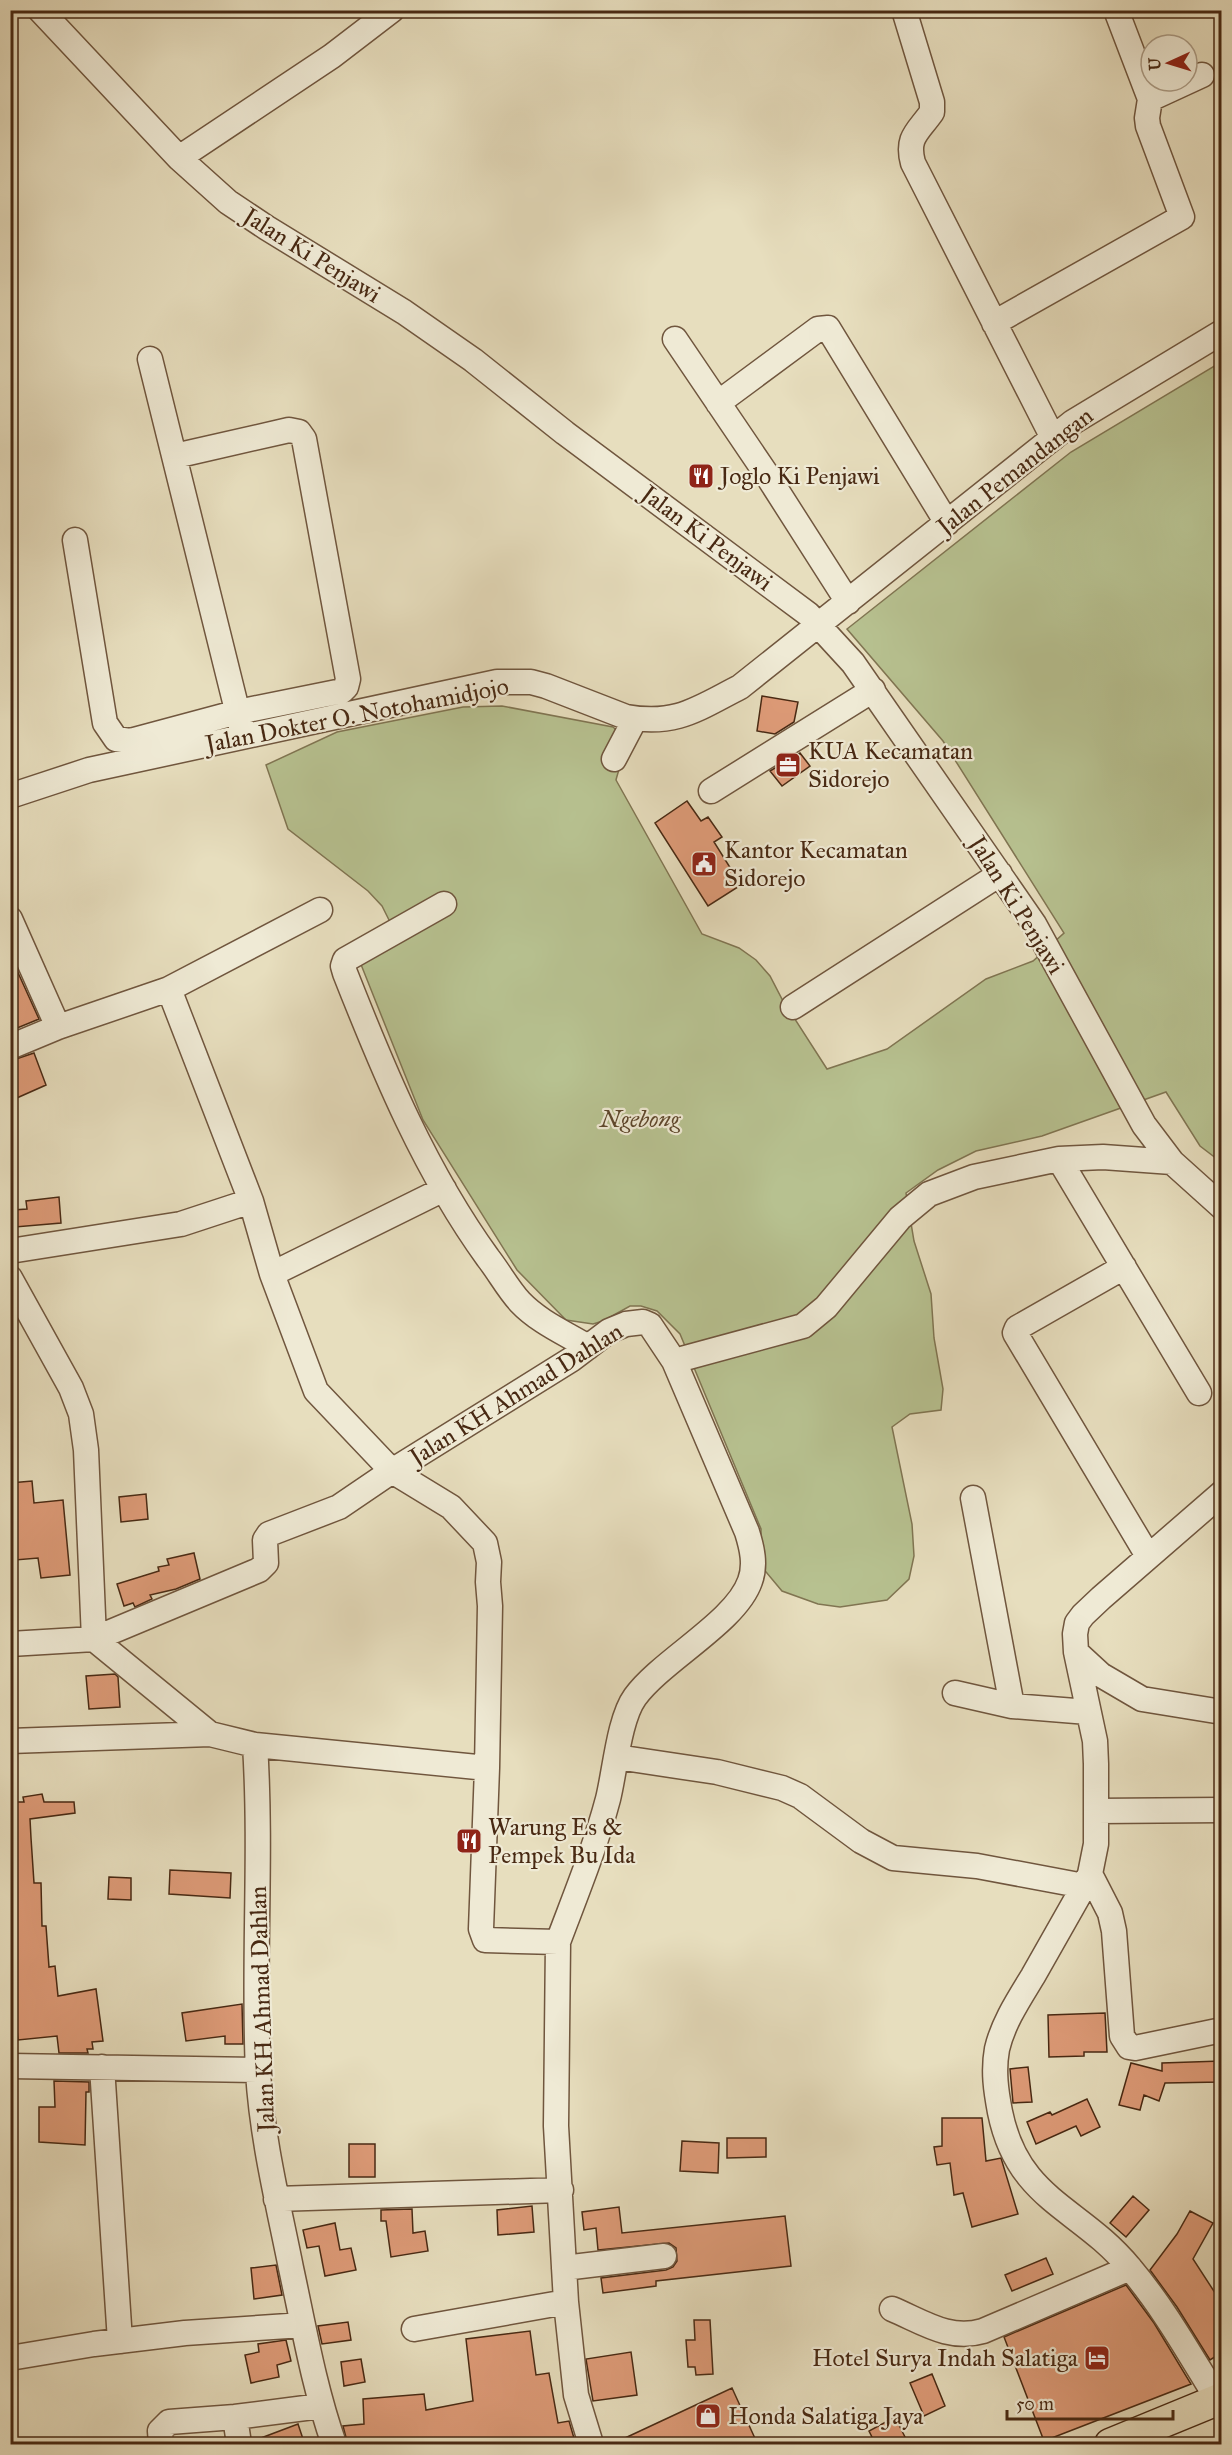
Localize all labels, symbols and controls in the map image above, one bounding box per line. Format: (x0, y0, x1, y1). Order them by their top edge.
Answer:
north arrow (1139, 33, 1199, 93)
text: U (1145, 57, 1164, 71)
street label: Jalan Ki Penjawi (235, 199, 387, 310)
street label: Jalan Pemandangan (929, 401, 1099, 543)
restaurant icon: Joglo Ki Penjawi (686, 461, 716, 491)
place label: Joglo Ki Penjawi (717, 461, 880, 491)
street label: Jalan Ki Penjawi (633, 477, 779, 598)
street label: Jalan Dokter O. Notohamidjojo (200, 671, 511, 760)
place label: KUA Kecamatan Sidorejo (808, 736, 973, 794)
office icon: KUA Kecamatan Sidorejo (773, 750, 803, 780)
street label: Jalan Ki Penjawi (961, 828, 1072, 980)
place label: Kantor Kecamatan Sidorejo (724, 835, 908, 893)
public building icon: Kantor Kecamatan Sidorejo (689, 849, 719, 879)
park label: Ngebong (598, 1104, 682, 1134)
street label: Jalan KH Ahmad Dahlan (401, 1316, 628, 1474)
place label: Warung Es & Pempek Bu Ida (488, 1812, 636, 1870)
restaurant icon: Warung Es & Pempek Bu Ida (454, 1826, 484, 1856)
street label: Jalan KH Ahmad Dahlan (243, 1886, 281, 2135)
place label: Hotel Surya Indah Salatiga (812, 2343, 1079, 2373)
hotel icon: Hotel Surya Indah Salatiga (1082, 2343, 1112, 2373)
scale bar (1007, 2383, 1174, 2421)
text: 50 m (1016, 2393, 1054, 2415)
shop icon: Honda Salatiga Jaya (693, 2401, 723, 2431)
place label: Honda Salatiga Jaya (728, 2401, 924, 2431)

